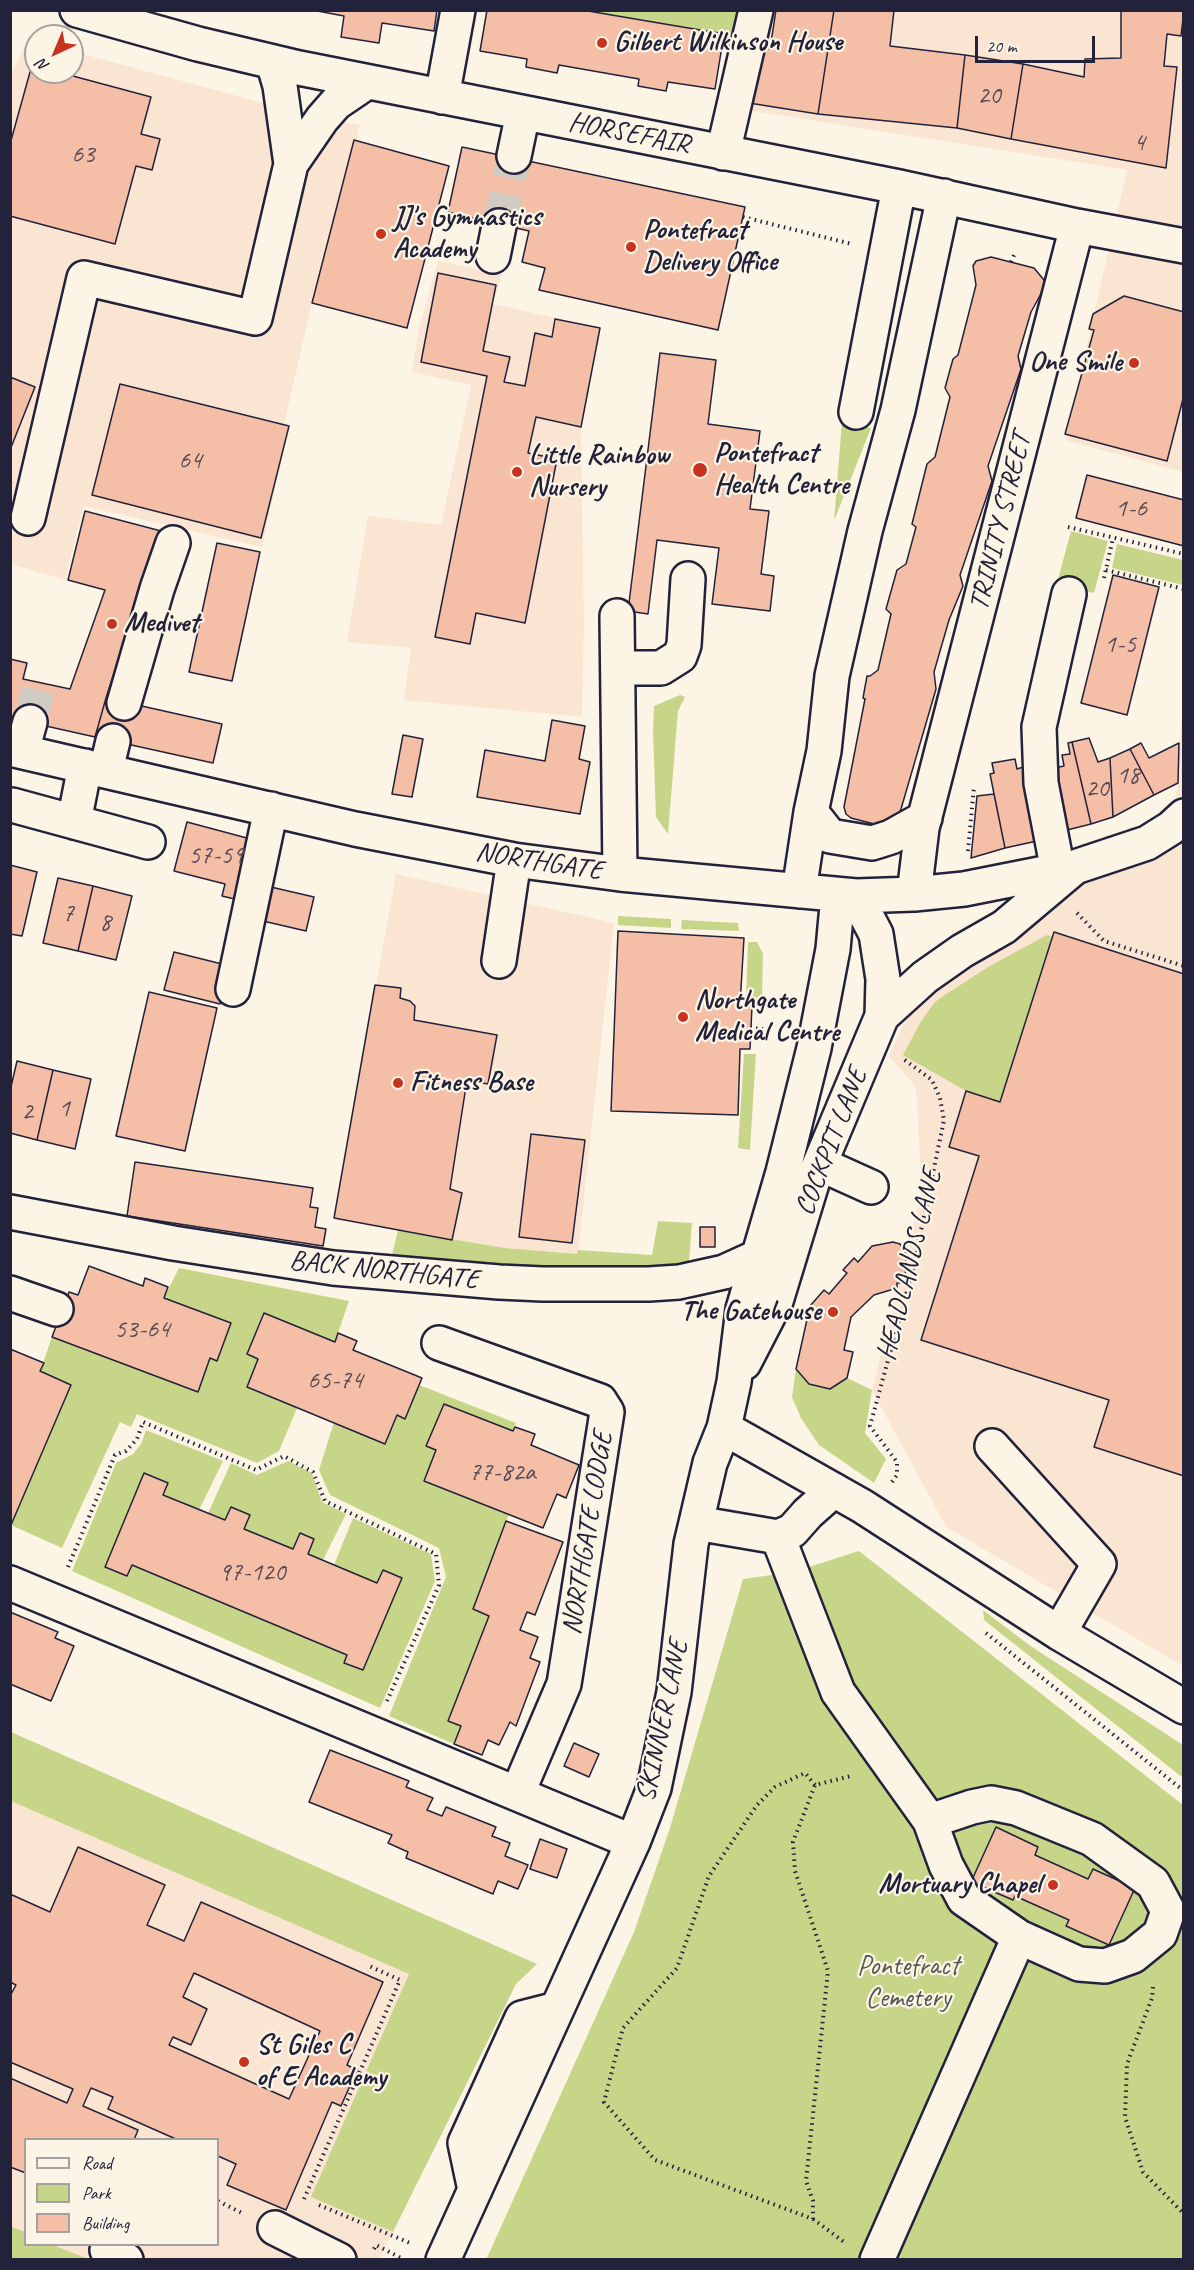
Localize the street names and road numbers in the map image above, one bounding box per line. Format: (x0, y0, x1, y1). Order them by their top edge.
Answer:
street label: HORSEFAIR (566, 106, 692, 162)
street label: TRINITY STREET (963, 430, 1039, 614)
street label: NORTHGATE (473, 835, 605, 889)
street label: COCKPIT LANE (789, 1064, 875, 1220)
street label: HEADLANDS LANE (870, 1166, 950, 1364)
street label: BACK NORTHGATE (288, 1244, 480, 1298)
street label: NORTHGATE LODGE (555, 1429, 621, 1637)
street label: SKINNER LANE (629, 1637, 697, 1805)

